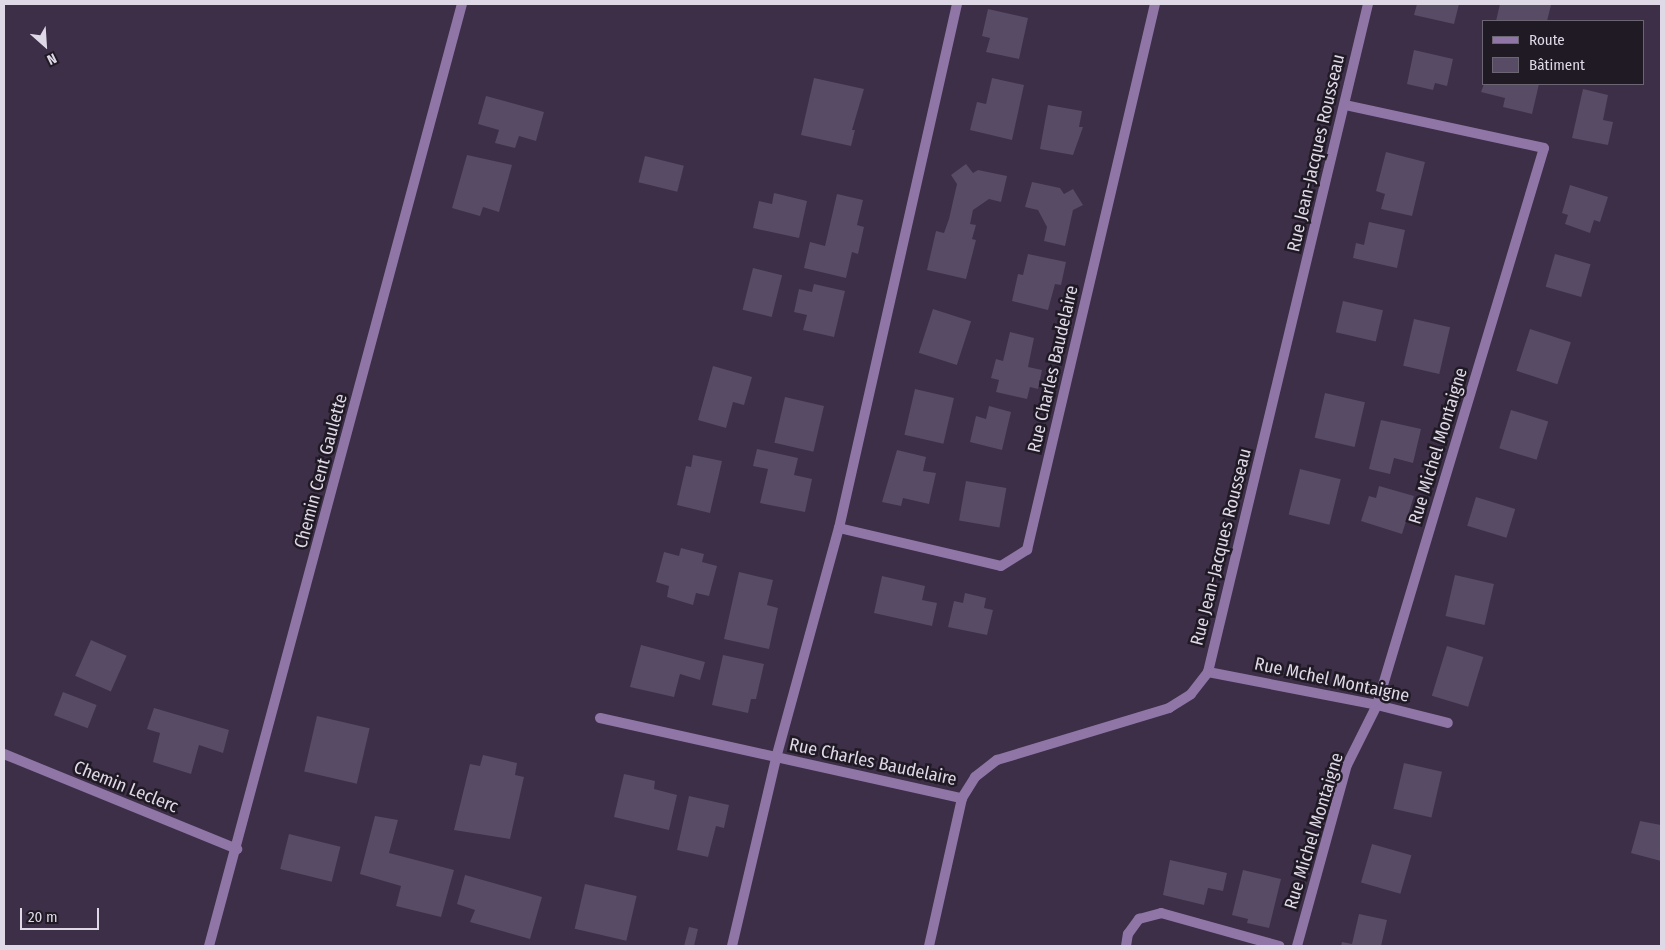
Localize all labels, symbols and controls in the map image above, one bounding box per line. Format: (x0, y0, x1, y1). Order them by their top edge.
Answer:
north arrow (20, 20, 70, 70)
legend (1482, 20, 1645, 85)
text: Route (1529, 31, 1565, 49)
text: N (44, 49, 59, 68)
street label: Rue Jean-Jacques Rousseau (1283, 52, 1349, 254)
text: Bâtiment (1529, 56, 1585, 74)
street label: Rue Charles Baudelaire (1023, 283, 1083, 455)
street label: Rue Michel Montaigne (1404, 365, 1472, 527)
street label: Chemin Cent Gaulette (290, 391, 352, 551)
street label: Rue Jean-Jacques Rousseau (1186, 446, 1256, 648)
street label: Rue Mchel Montaigne (1253, 653, 1411, 707)
street label: Rue Charles Baudelaire (787, 734, 959, 790)
street label: Rue Michel Montaigne (1280, 750, 1348, 912)
street label: Chemin Leclerc (71, 756, 181, 818)
scale bar (22, 898, 101, 930)
text: 20 m (28, 908, 58, 926)

